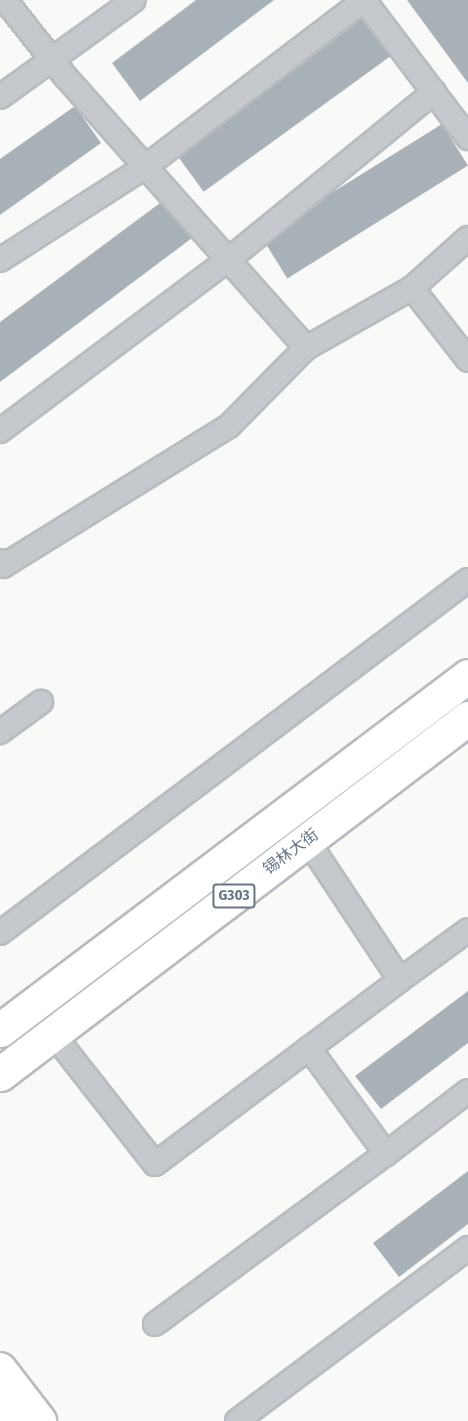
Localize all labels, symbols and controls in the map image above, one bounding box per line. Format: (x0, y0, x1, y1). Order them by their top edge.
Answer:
street label: 锡林大街 (260, 825, 322, 879)
road number: G303 (212, 884, 256, 908)

